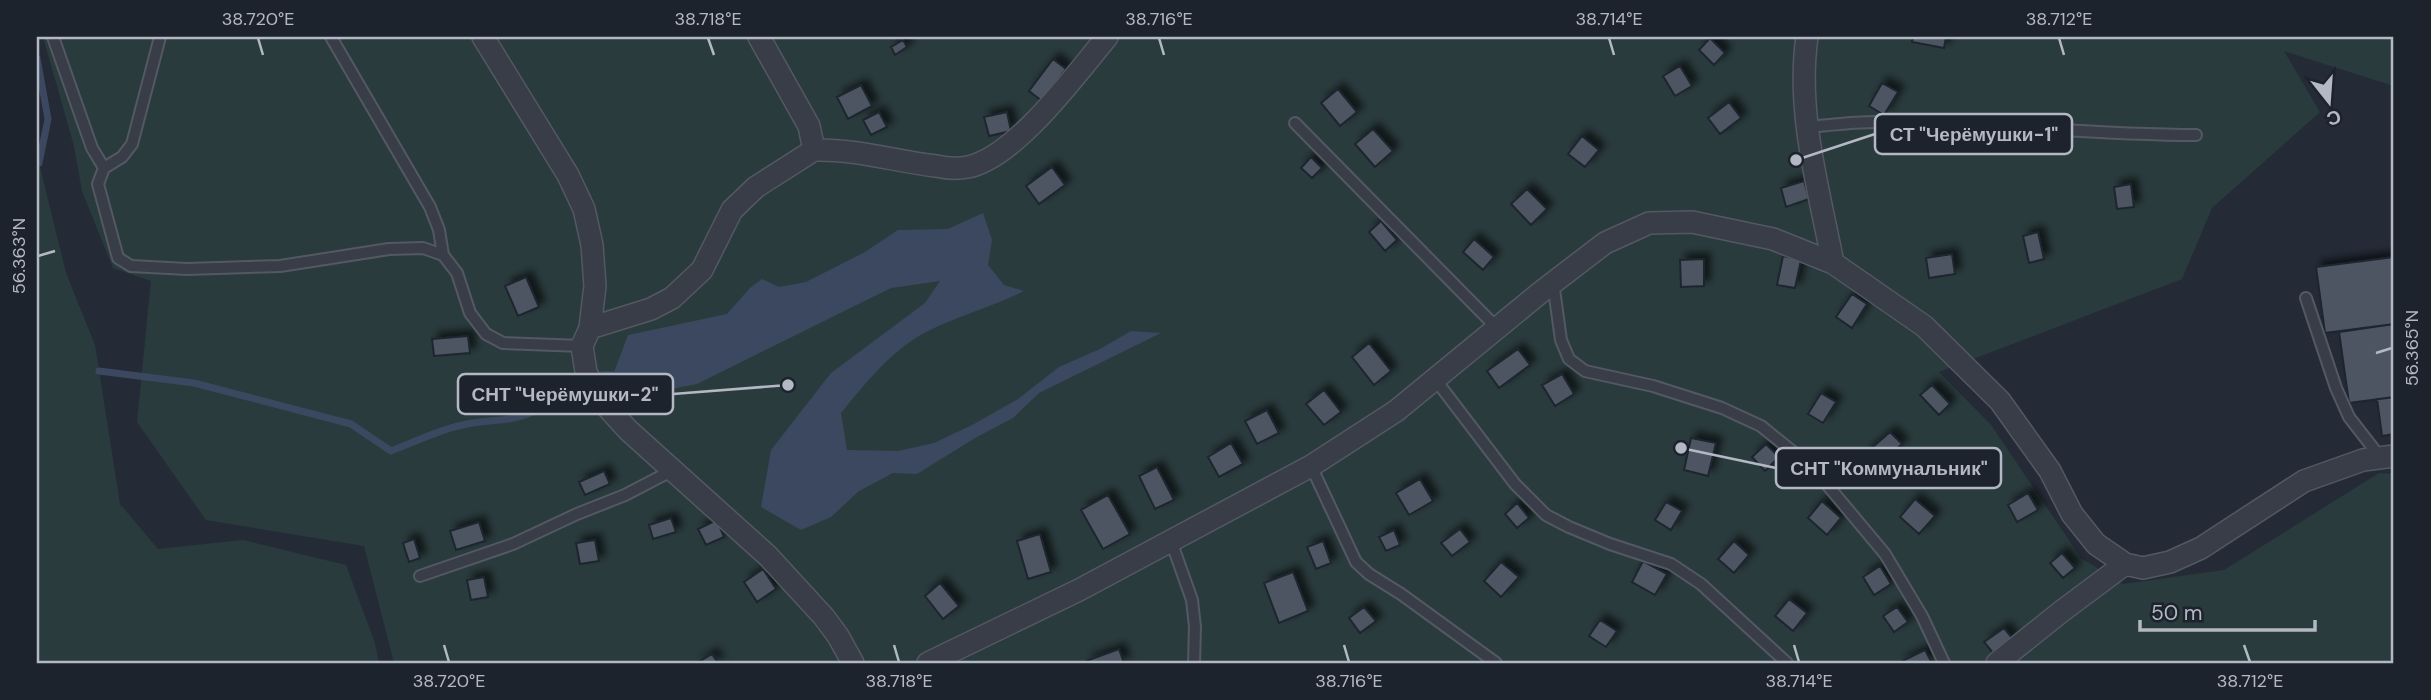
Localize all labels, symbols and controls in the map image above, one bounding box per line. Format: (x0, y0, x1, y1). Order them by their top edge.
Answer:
text: 38.720°E (222, 7, 294, 31)
text: 38.718°E (674, 7, 742, 31)
text: 38.716°E (1125, 7, 1193, 31)
text: 38.714°E (1575, 7, 1643, 31)
text: 38.712°E (2026, 7, 2092, 31)
north arrow (2294, 66, 2364, 136)
text: С (2323, 104, 2344, 132)
callout: СТ "Черёмушки-1" (1875, 114, 2072, 154)
text: СТ "Черёмушки-1" (1890, 122, 2058, 147)
text: 56.363°N (7, 218, 31, 294)
text: 56.365°N (2400, 310, 2424, 386)
callout: СНТ "Черёмушки-2" (458, 374, 673, 414)
text: СНТ "Черёмушки-2" (472, 382, 658, 407)
callout: СНТ "Коммунальник" (1776, 448, 2001, 488)
text: СНТ "Коммунальник" (1790, 456, 1988, 481)
scale bar (2140, 588, 2316, 632)
text: 50 m (2151, 599, 2202, 627)
text: 38.720°E (413, 669, 485, 693)
text: 38.718°E (865, 669, 933, 693)
text: 38.716°E (1315, 669, 1383, 693)
text: 38.714°E (1765, 669, 1833, 693)
text: 38.712°E (2217, 669, 2283, 693)

